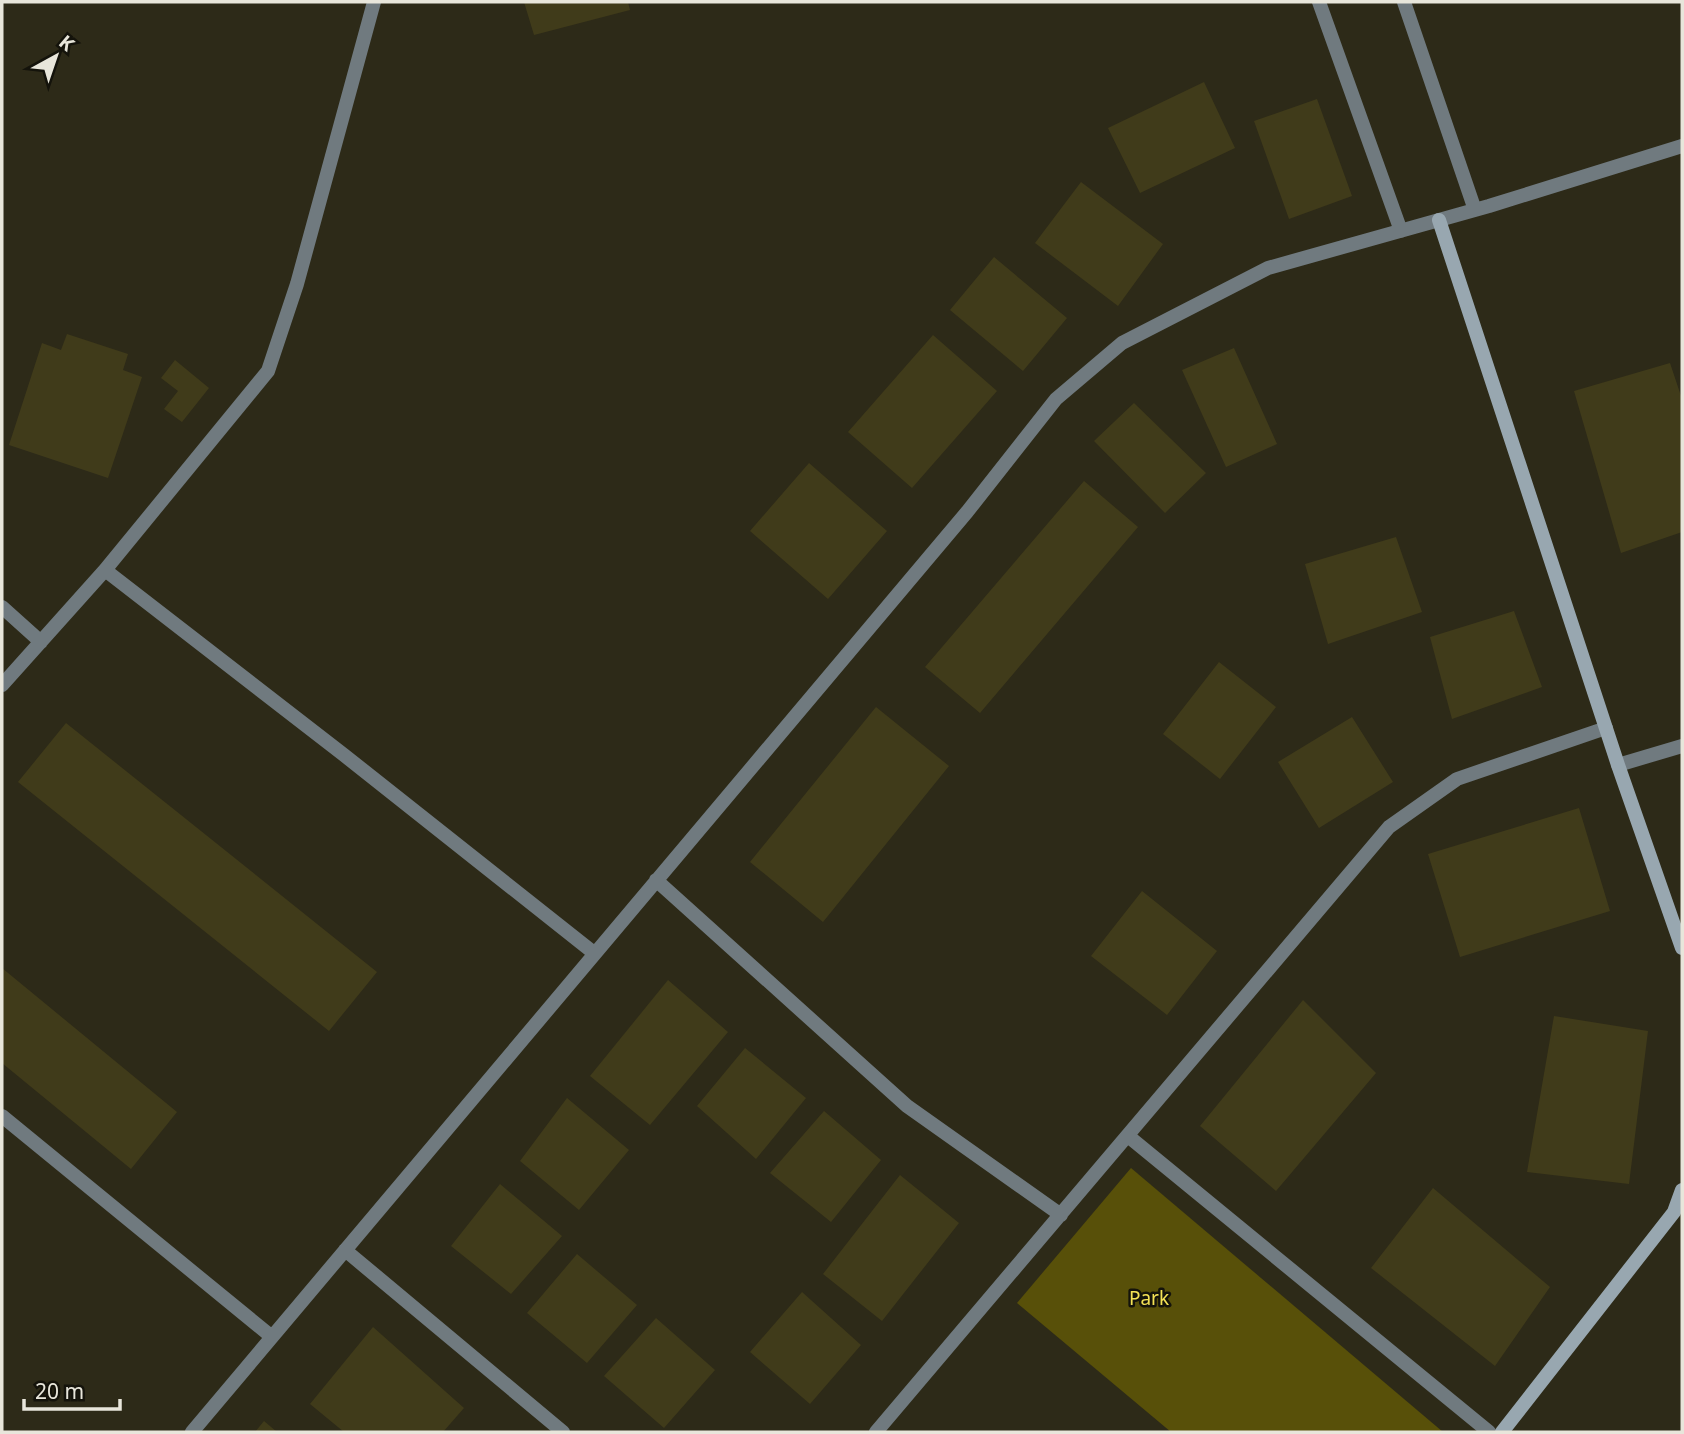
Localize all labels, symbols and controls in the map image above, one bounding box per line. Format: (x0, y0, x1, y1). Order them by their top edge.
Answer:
north arrow (21, 21, 91, 91)
text: K (54, 29, 80, 57)
park label: Park (1129, 1285, 1169, 1311)
scale bar (24, 1368, 121, 1412)
text: 20 m (35, 1377, 84, 1405)

